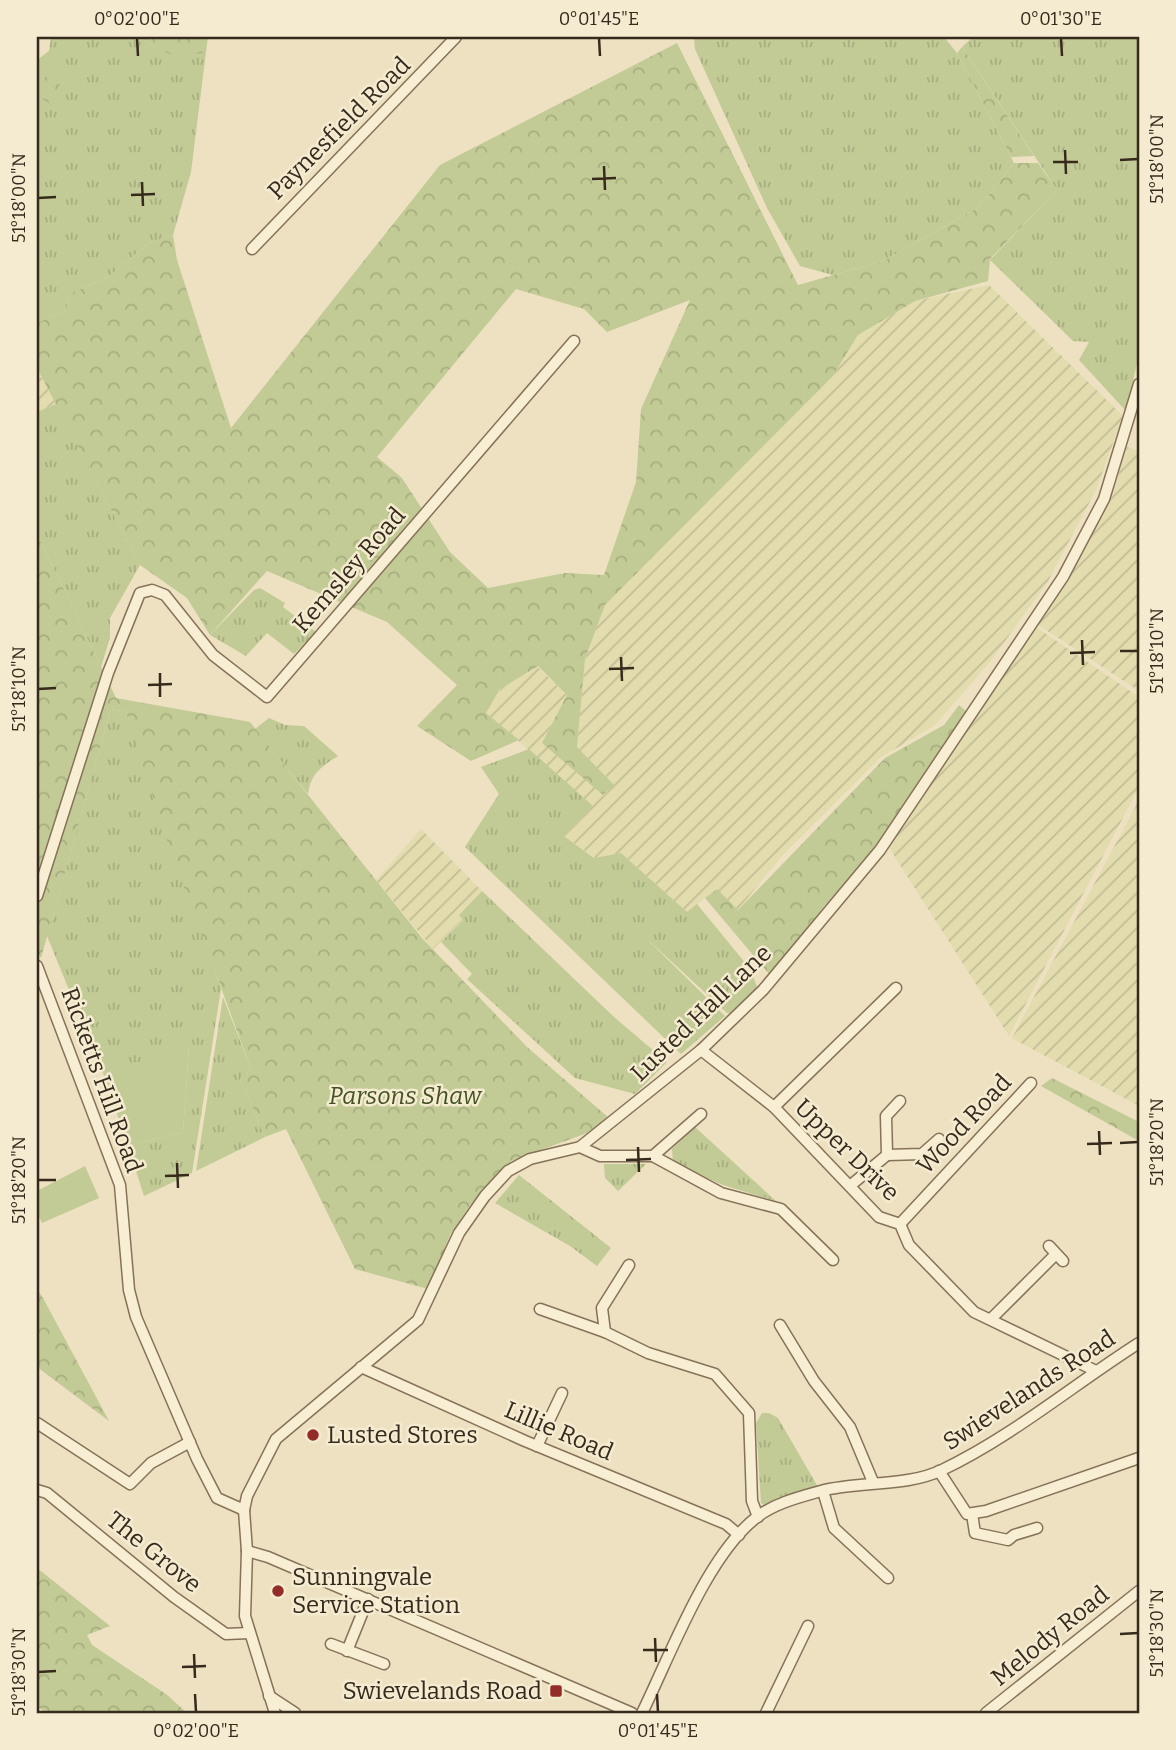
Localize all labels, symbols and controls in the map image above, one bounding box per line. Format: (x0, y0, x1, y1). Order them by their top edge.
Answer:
text: 0°02'00"E (94, 8, 180, 30)
text: 0°01'45"E (559, 8, 639, 30)
text: 0°01'30"E (1020, 8, 1102, 30)
street label: Paynesfield Road (262, 51, 416, 205)
text: 51°18'00"N (1146, 114, 1168, 204)
text: 51°18'00"N (8, 153, 30, 243)
street label: Kemsley Road (287, 502, 411, 638)
text: 51°18'10"N (1146, 608, 1168, 694)
text: 51°18'10"N (8, 646, 30, 732)
street label: Lusted Hall Lane (625, 939, 777, 1087)
street label: Ricketts Hill Road (55, 984, 149, 1176)
street label: Wood Road (911, 1068, 1017, 1180)
park label: Parsons Shaw (329, 1082, 483, 1110)
street label: Upper Drive (789, 1093, 905, 1207)
text: 51°18'20"N (1146, 1098, 1168, 1186)
text: 51°18'20"N (8, 1136, 30, 1224)
street label: Swievelands Road (938, 1324, 1120, 1456)
street label: Lillie Road (500, 1396, 618, 1466)
place label: Lusted Stores (327, 1421, 478, 1449)
marker: Lusted Stores (305, 1427, 321, 1443)
street label: The Grove (101, 1506, 207, 1598)
place label: Sunningvale Service Station (292, 1563, 460, 1619)
street label: Melody Road (986, 1580, 1114, 1692)
marker: Sunningvale Service Station (270, 1583, 286, 1599)
text: 51°18'30"N (1146, 1589, 1168, 1677)
text: 51°18'30"N (8, 1628, 30, 1716)
place label: Swievelands Road (342, 1677, 542, 1705)
marker: Swievelands Road (548, 1683, 564, 1699)
text: 0°02'00"E (153, 1720, 239, 1742)
text: 0°01'45"E (618, 1720, 698, 1742)

